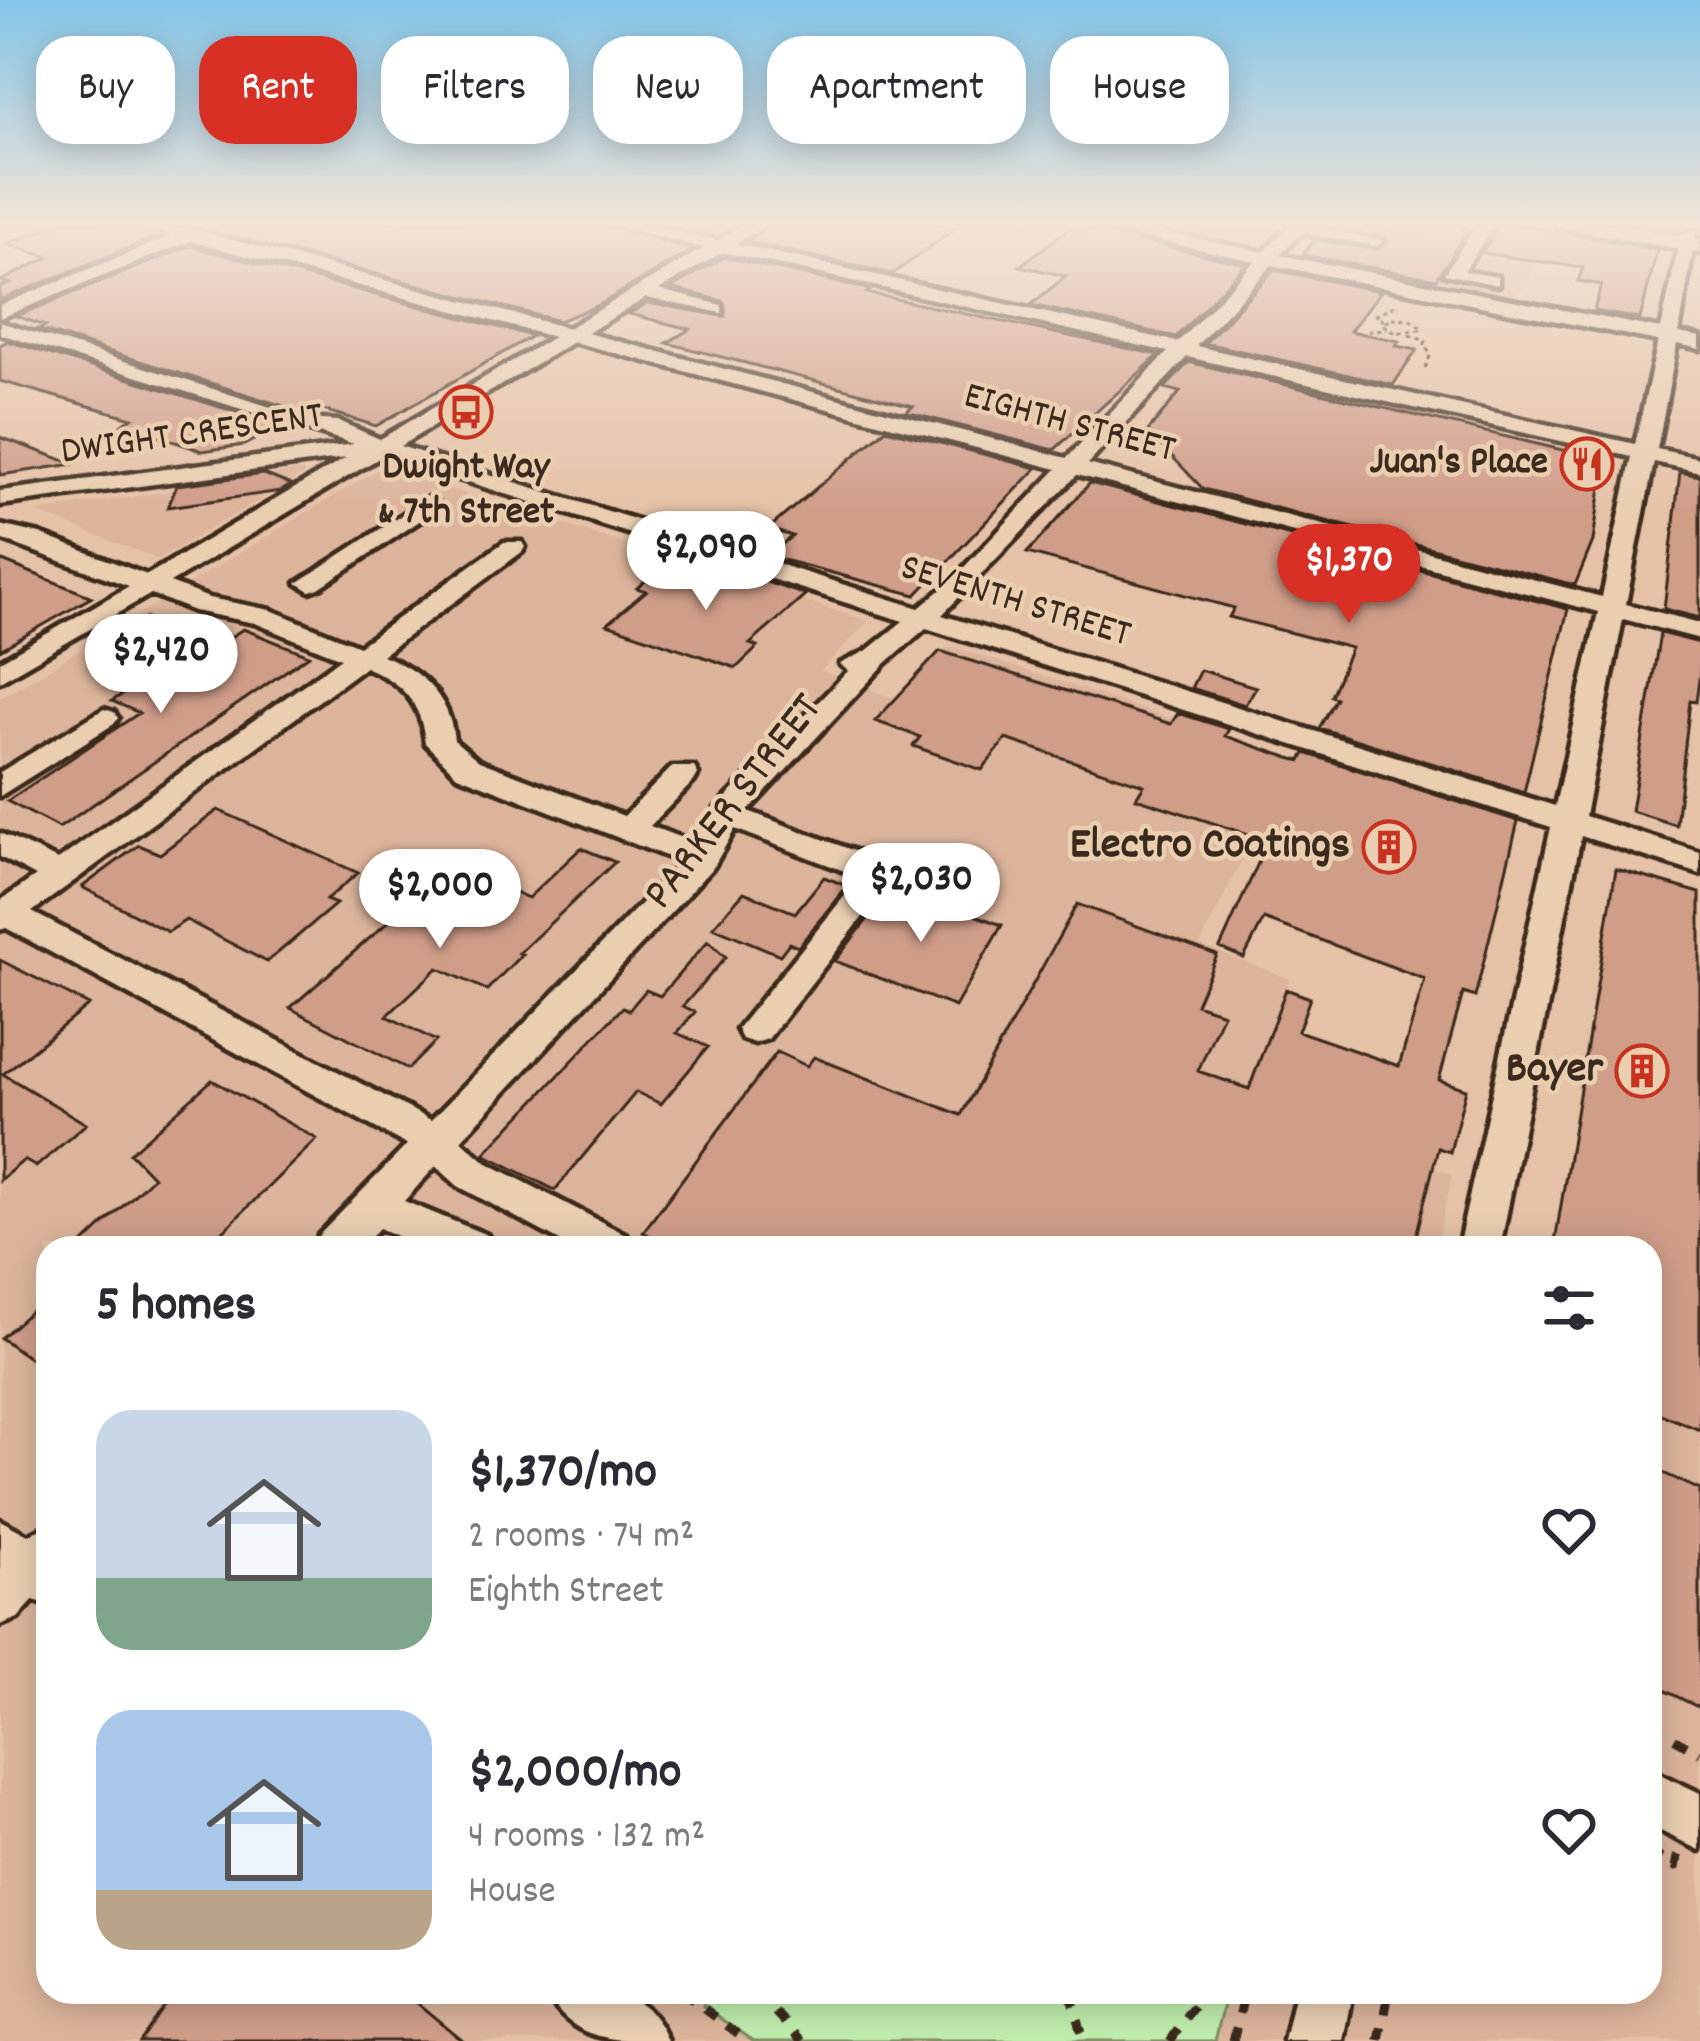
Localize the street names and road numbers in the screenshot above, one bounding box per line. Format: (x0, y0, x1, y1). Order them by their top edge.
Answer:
street label: EIGHTH STREET (957, 370, 1181, 480)
street label: DWIGHT CRESCENT (58, 390, 327, 482)
street label: SEVENTH STREET (893, 542, 1137, 664)
street label: PARKER STREET (630, 681, 840, 925)

